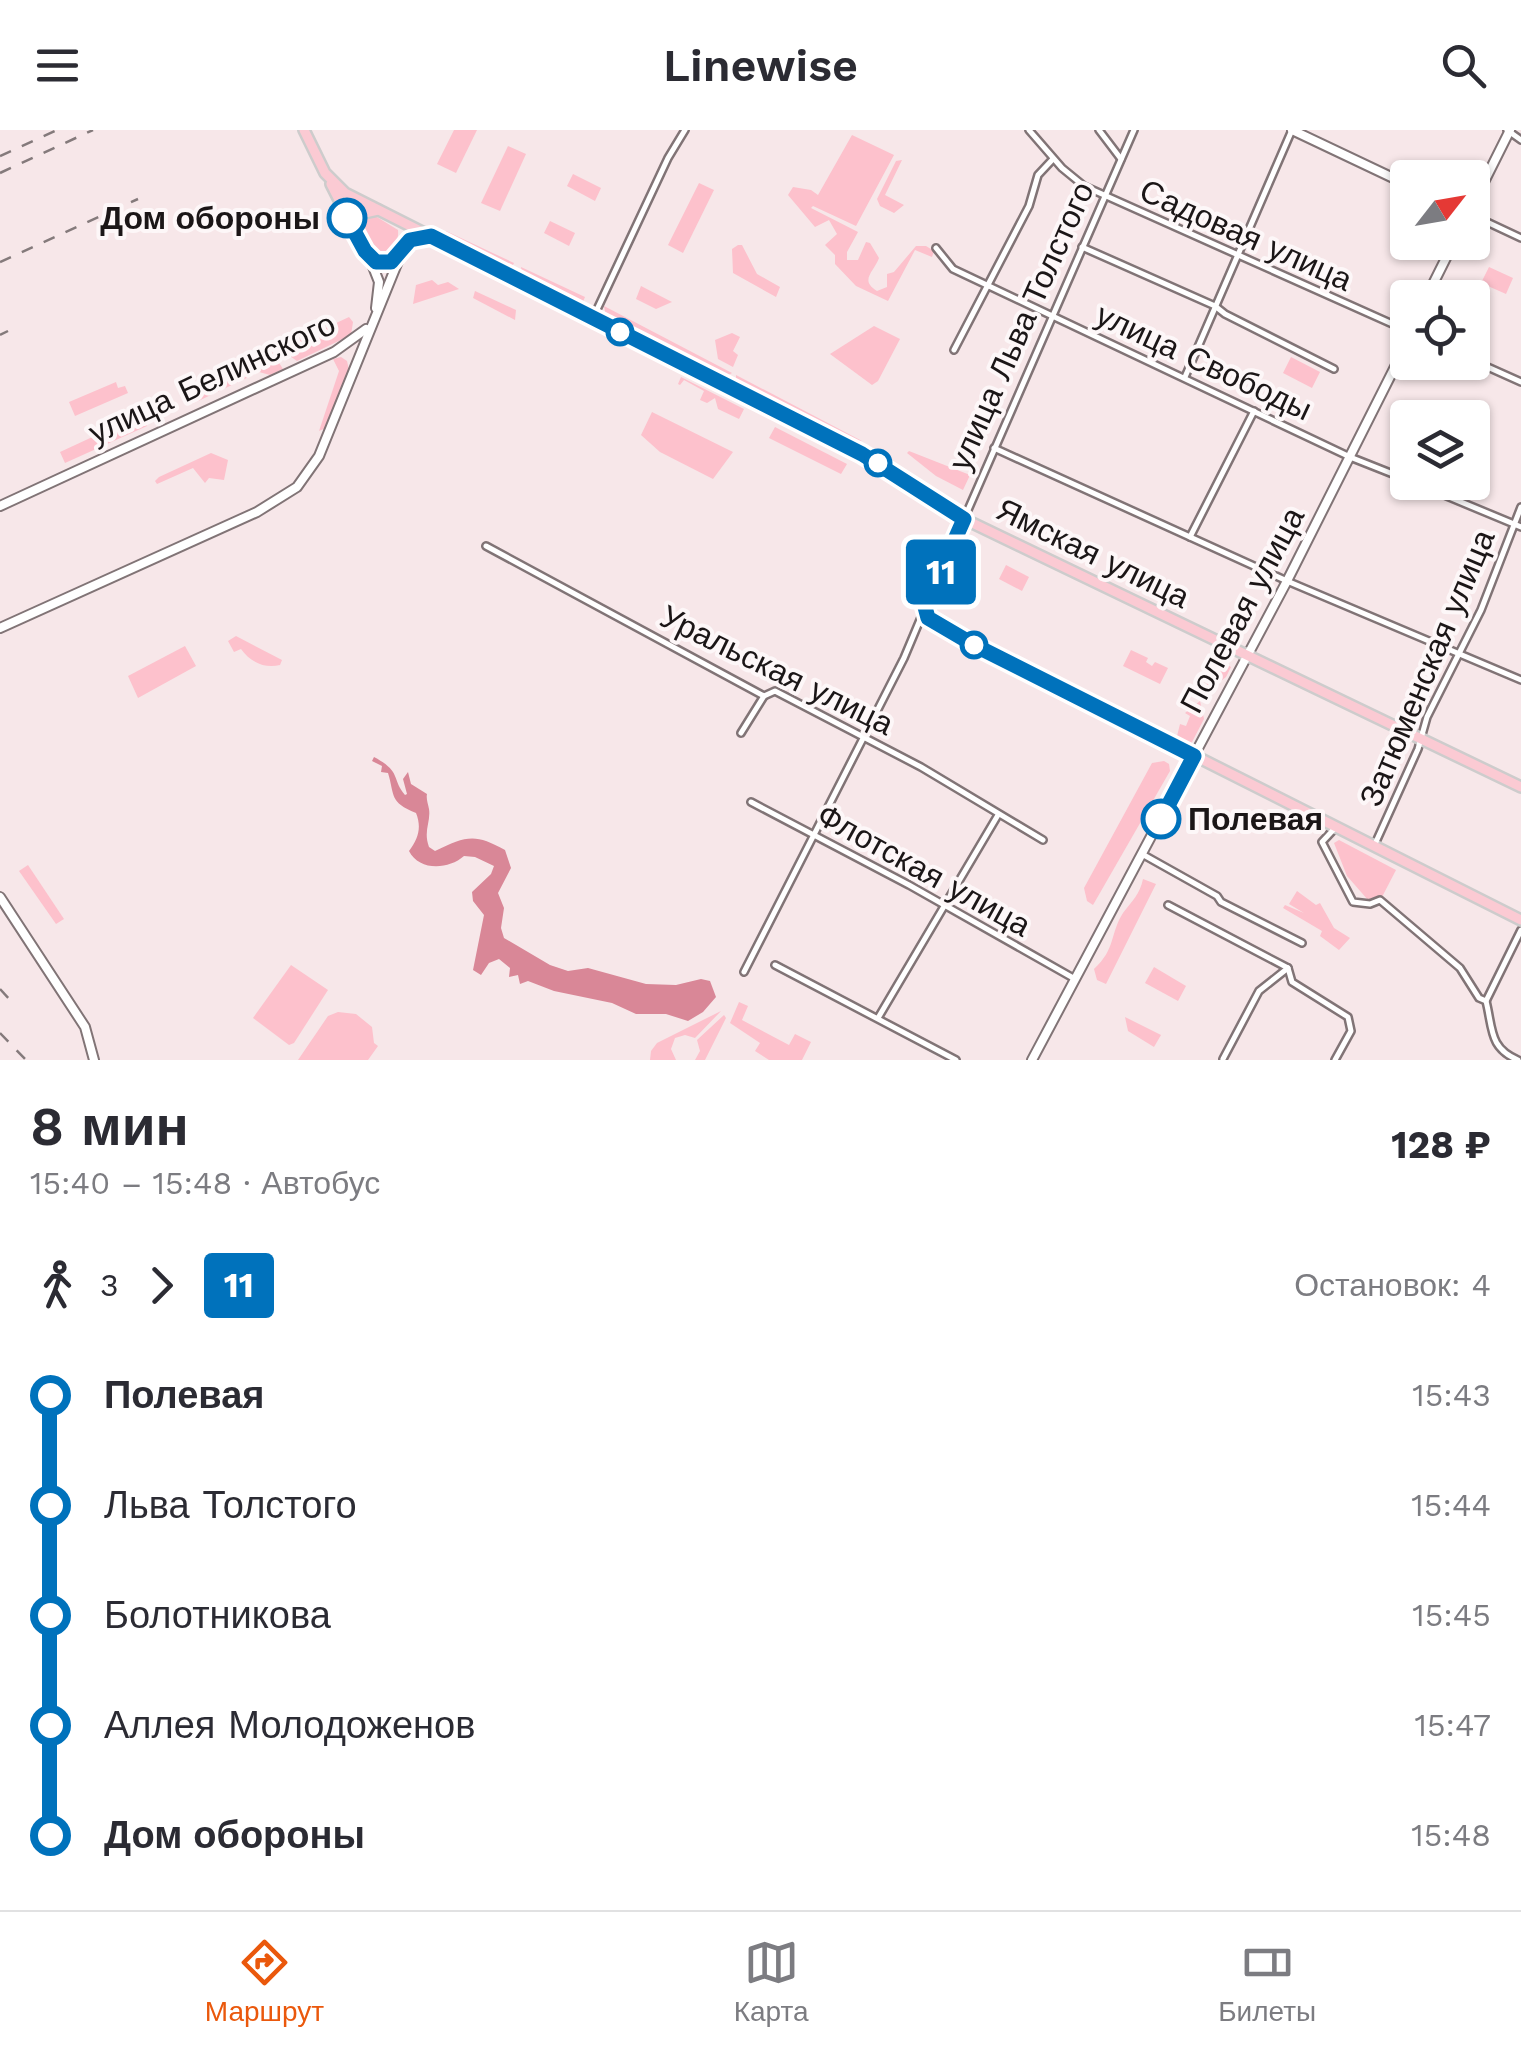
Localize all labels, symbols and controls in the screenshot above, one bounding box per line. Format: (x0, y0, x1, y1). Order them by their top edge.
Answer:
icon: menu (30, 38, 85, 93)
icon: search (1436, 38, 1491, 93)
text: Linewise (663, 39, 858, 92)
north arrow (1390, 160, 1490, 260)
map controls (1390, 160, 1490, 500)
street label: Садовая улица (1134, 171, 1358, 299)
street label: улица Льва Толстого (940, 176, 1102, 476)
place label: Дом обороны (100, 199, 320, 237)
marker: Дом обороны (328, 199, 366, 237)
button: locate (1390, 280, 1490, 380)
street label: улица Свободы (1090, 295, 1318, 429)
street label: улица Белинского (83, 304, 341, 452)
unlabelled marker (607, 319, 633, 345)
button: layers (1390, 400, 1490, 500)
unlabelled marker (865, 450, 891, 476)
street label: Ямская улица (990, 490, 1196, 616)
street label: Полевая улица (1172, 501, 1312, 719)
street label: Затюменская улица (1352, 524, 1503, 812)
line badge: 11 (896, 540, 986, 604)
text: 11 (926, 551, 956, 593)
street label: Уральская улица (654, 597, 900, 743)
unlabelled marker (961, 632, 987, 658)
street label: Флотская улица (811, 796, 1038, 945)
marker: Полевая (1142, 800, 1180, 838)
place label: Полевая (1188, 800, 1323, 838)
text: 8 мин (30, 1094, 189, 1158)
text: 128 ₽ (1391, 1123, 1491, 1167)
text: 15:40 – 15:48 · Автобус (30, 1164, 380, 1202)
icon: walk (30, 1258, 85, 1313)
icon: forward (134, 1258, 189, 1313)
text: 11 (224, 1264, 254, 1306)
text: 3 (100, 1266, 119, 1304)
text: Остановок: 4 (1294, 1266, 1491, 1304)
text: Полевая (104, 1373, 265, 1417)
text: 15:43 (1412, 1376, 1491, 1414)
text: Льва Толстого (104, 1483, 357, 1527)
text: 15:44 (1411, 1486, 1491, 1524)
text: Болотникова (104, 1593, 331, 1637)
text: 15:45 (1412, 1596, 1491, 1634)
text: Аллея Молодоженов (104, 1703, 475, 1747)
text: 15:47 (1415, 1706, 1491, 1744)
text: Дом обороны (104, 1813, 365, 1857)
text: 15:48 (1411, 1816, 1491, 1854)
tab: Маршрут (205, 1935, 324, 2028)
tab: Карта (734, 1935, 809, 2028)
tab: Билеты (1218, 1935, 1316, 2028)

